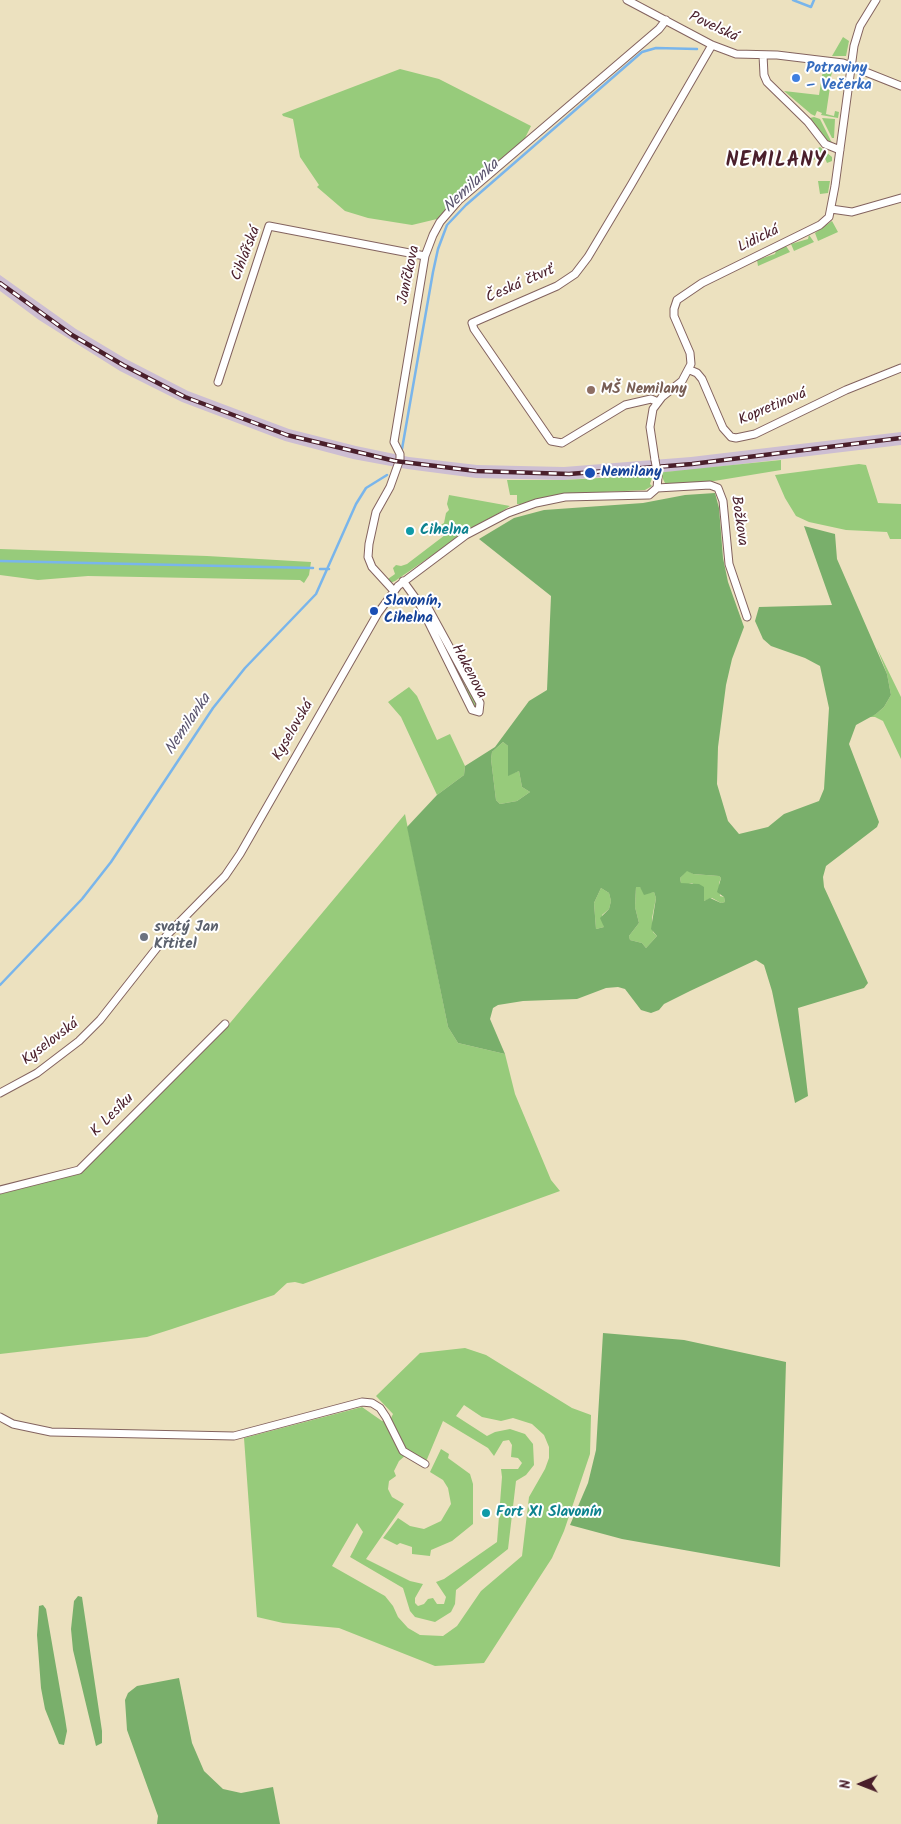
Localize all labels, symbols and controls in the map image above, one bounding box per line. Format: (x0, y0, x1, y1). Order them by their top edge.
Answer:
street label: Povelská (686, 9, 740, 47)
place label: Potraviny – Večerka (806, 60, 872, 95)
marker: Potraviny – Večerka (790, 72, 802, 84)
district label: NEMILANY (725, 151, 827, 175)
water label: Nemilanka (440, 156, 504, 218)
street label: Lidická (735, 222, 783, 258)
street label: Cihlářská (228, 224, 266, 284)
street label: Janíčkova (395, 244, 425, 306)
street label: Česká čtvrť (484, 262, 558, 308)
place label: MŠ Nemilany (601, 381, 687, 399)
marker: MŠ Nemilany (585, 384, 597, 396)
street label: Kopretinová (736, 386, 810, 430)
place label: Nemilany (601, 464, 662, 482)
marker: Nemilany (583, 466, 597, 480)
street label: Božkova (726, 495, 750, 547)
place label: Cihelna (420, 522, 469, 540)
marker: Cihelna (404, 525, 416, 537)
place label: Slavonín, Cihelna (384, 593, 442, 628)
marker: Slavonín, Cihelna (368, 605, 380, 617)
street label: Hakenova (446, 642, 490, 702)
water label: Nemilanka (162, 691, 216, 759)
street label: Kyselovská (270, 698, 318, 764)
place label: svatý Jan Křtitel (154, 919, 219, 954)
marker: svatý Jan Křtitel (138, 931, 150, 943)
street label: Kyselovská (19, 1016, 83, 1070)
street label: K Lesíku (88, 1091, 138, 1141)
place label: Fort XI Slavonín (496, 1504, 602, 1522)
marker: Fort XI Slavonín (480, 1507, 492, 1519)
north arrow (836, 1759, 886, 1809)
text: N (835, 1780, 857, 1789)

